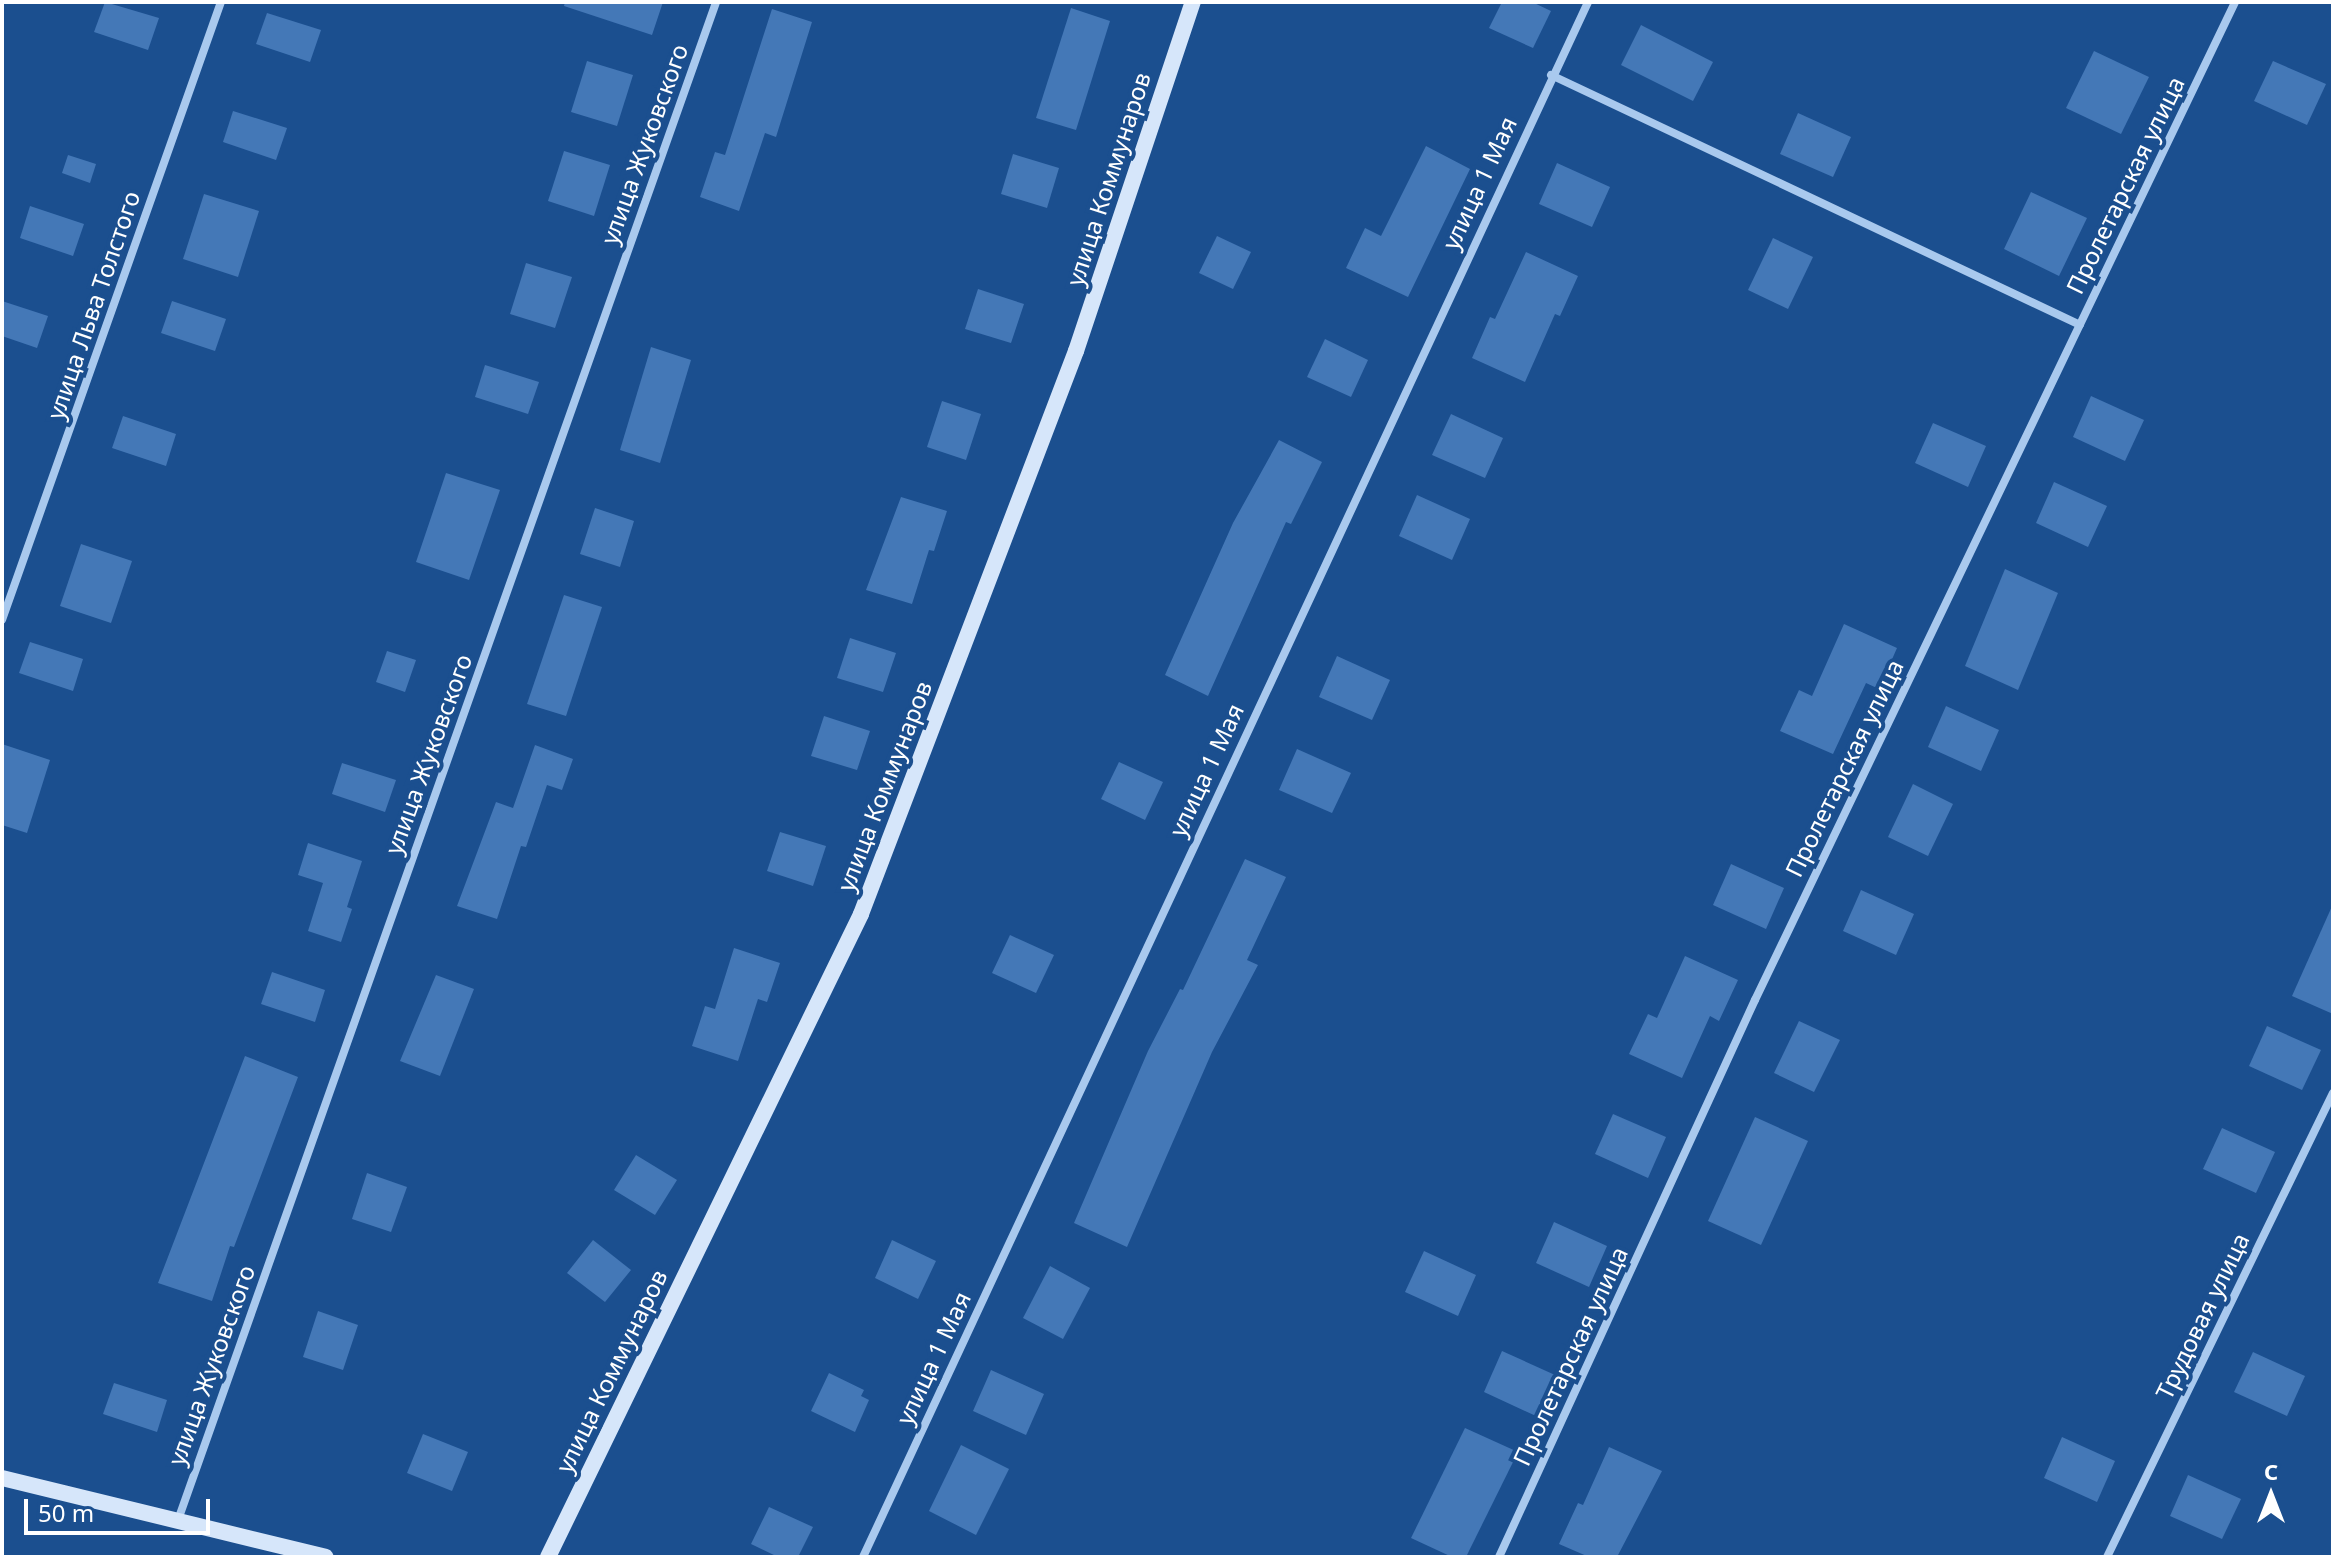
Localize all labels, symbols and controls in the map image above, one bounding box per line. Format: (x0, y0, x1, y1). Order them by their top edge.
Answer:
street label: улица Жуковского (594, 40, 694, 248)
street label: улица Коммунаров (1060, 69, 1156, 289)
street label: Пролетарская улица (2060, 72, 2190, 298)
street label: улица 1 Мая (1436, 112, 1522, 254)
street label: улица Льва Толстого (40, 187, 146, 423)
street label: улица Жуковского (378, 650, 478, 858)
street label: Пролетарская улица (1779, 655, 1909, 881)
street label: улица Коммунаров (831, 677, 937, 895)
street label: улица 1 Мая (1163, 699, 1249, 841)
street label: Трудовая улица (2149, 1228, 2255, 1404)
street label: Пролетарская улица (1507, 1242, 1633, 1470)
street label: улица Жуковского (161, 1261, 261, 1469)
street label: улица Коммунаров (549, 1265, 673, 1477)
street label: улица 1 Мая (890, 1287, 976, 1429)
north arrow (2231, 1455, 2311, 1535)
text: С (2264, 1456, 2278, 1486)
scale bar (28, 1483, 214, 1533)
text: 50 m (38, 1496, 94, 1529)

